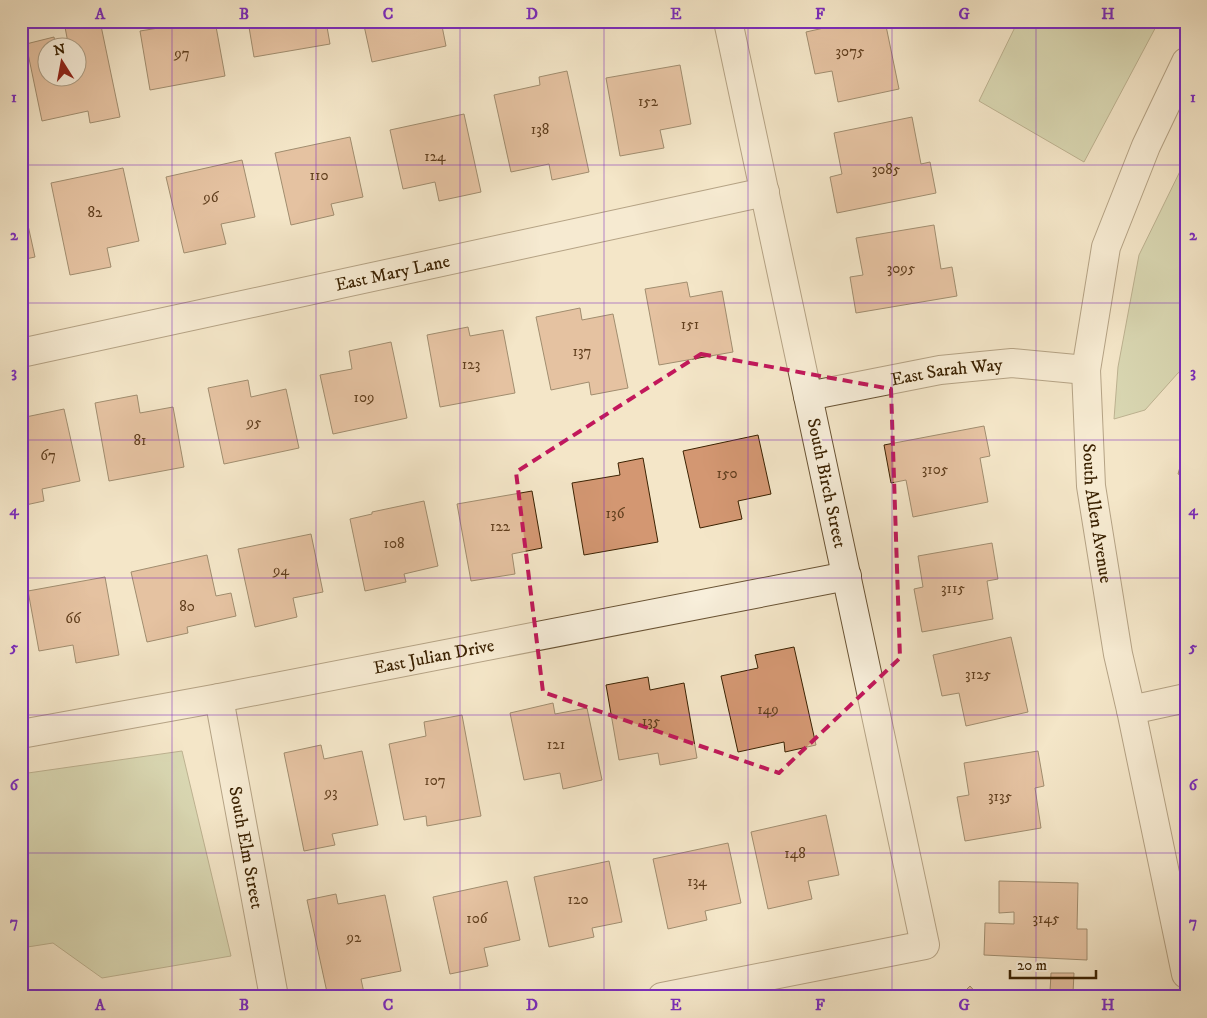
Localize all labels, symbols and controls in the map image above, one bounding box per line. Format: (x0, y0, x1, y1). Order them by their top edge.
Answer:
text: A (94, 4, 106, 24)
text: B (239, 4, 249, 24)
text: C (383, 4, 393, 24)
text: D (526, 4, 538, 24)
text: E (670, 4, 682, 24)
text: F (815, 4, 825, 24)
text: G (958, 4, 970, 24)
text: H (1101, 4, 1115, 24)
north arrow (38, 38, 88, 88)
text: N (52, 40, 68, 60)
house number: 3075 (836, 42, 865, 61)
house number: 97 (173, 44, 190, 63)
text: 1 (11, 87, 17, 107)
text: 1 (1190, 87, 1196, 107)
house number: 152 (638, 92, 659, 111)
house number: 138 (531, 120, 549, 139)
house number: 124 (424, 147, 446, 166)
house number: 3085 (872, 160, 901, 179)
house number: 110 (309, 166, 329, 185)
house number: 96 (202, 188, 220, 207)
house number: 82 (88, 203, 103, 222)
text: 2 (10, 225, 19, 245)
text: 2 (1189, 225, 1198, 245)
street label: East Mary Lane (333, 251, 452, 297)
house number: 3095 (887, 259, 916, 278)
house number: 151 (681, 315, 699, 334)
house number: 137 (572, 342, 592, 361)
street label: East Sarah Way (889, 354, 1004, 391)
house number: 123 (462, 355, 480, 374)
text: 3 (11, 362, 17, 382)
text: 3 (1190, 362, 1196, 382)
house number: 109 (353, 388, 375, 407)
house number: 95 (246, 413, 262, 432)
street label: South Birch Street (802, 416, 851, 550)
house number: 81 (133, 431, 147, 450)
street label: South Allen Avenue (1077, 443, 1116, 585)
house number: 67 (40, 446, 56, 465)
house number: 3105 (922, 460, 949, 479)
house number: 150 (717, 464, 737, 483)
text: 4 (8, 500, 19, 520)
text: 4 (1187, 500, 1198, 520)
house number: 136 (606, 504, 626, 523)
house number: 122 (490, 517, 511, 536)
house number: 108 (383, 534, 405, 553)
house number: 94 (272, 561, 289, 580)
house number: 3115 (941, 579, 966, 598)
house number: 80 (179, 597, 195, 616)
house number: 66 (65, 609, 82, 628)
street label: East Julian Drive (372, 635, 496, 680)
text: 5 (9, 637, 18, 657)
text: 5 (1188, 637, 1197, 657)
house number: 3125 (965, 665, 991, 684)
house number: 149 (757, 700, 779, 719)
house number: 135 (642, 712, 661, 731)
house number: 121 (547, 735, 565, 754)
house number: 107 (424, 771, 446, 790)
text: 6 (10, 775, 20, 795)
text: 6 (1189, 775, 1199, 795)
house number: 93 (323, 783, 338, 802)
street label: South Elm Street (223, 785, 268, 911)
house number: 3135 (988, 787, 1013, 806)
house number: 148 (784, 844, 806, 863)
house number: 134 (687, 872, 707, 891)
house number: 120 (568, 890, 588, 909)
house number: 106 (466, 909, 489, 928)
house number: 3145 (1032, 909, 1060, 928)
text: 7 (10, 912, 18, 932)
text: 7 (1189, 912, 1197, 932)
house number: 92 (346, 928, 362, 947)
scale bar (1010, 948, 1096, 980)
text: 20 m (1017, 956, 1047, 975)
text: A (94, 995, 106, 1015)
text: B (239, 995, 249, 1015)
text: C (383, 995, 393, 1015)
text: D (526, 995, 538, 1015)
text: E (670, 995, 682, 1015)
text: F (815, 995, 825, 1015)
text: G (958, 995, 970, 1015)
text: H (1101, 995, 1115, 1015)

